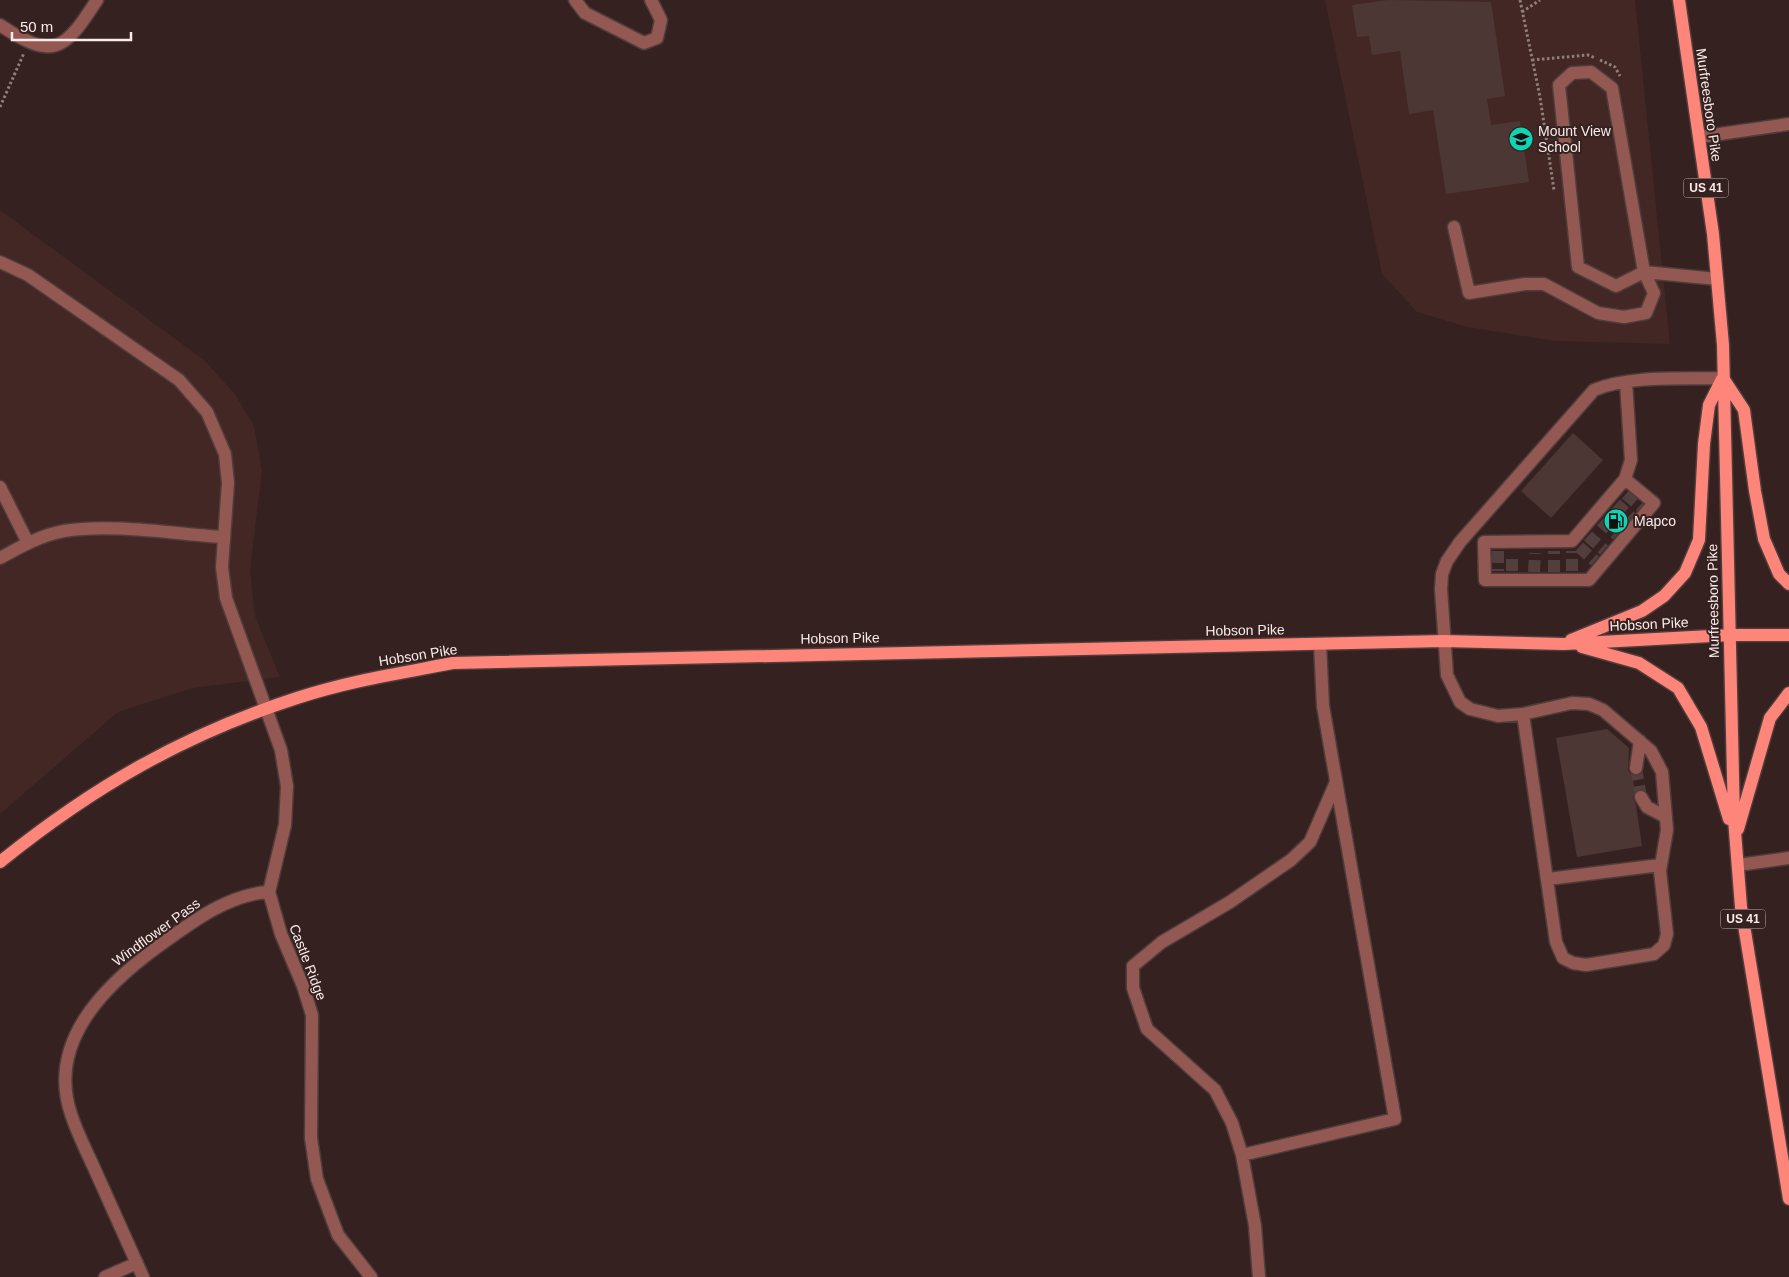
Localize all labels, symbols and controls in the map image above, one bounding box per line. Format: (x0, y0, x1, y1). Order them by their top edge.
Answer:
scale bar (12, 10, 131, 42)
text: 50 m (20, 18, 53, 35)
street label: Murfreesboro Pike (1693, 47, 1725, 163)
place label: Mount View School (1538, 123, 1612, 155)
school or university icon: Mount View School (1508, 126, 1534, 152)
road number: US 41 (1684, 178, 1728, 198)
fuel station icon: Mapco (1603, 508, 1629, 534)
place label: Mapco (1634, 513, 1676, 529)
street label: Murfreesboro Pike (1704, 543, 1722, 658)
street label: Hobson Pike (1609, 614, 1689, 634)
street label: Hobson Pike (1205, 621, 1285, 639)
street label: Hobson Pike (800, 629, 880, 647)
street label: Hobson Pike (378, 641, 459, 669)
street label: Windflower Pass (109, 895, 203, 969)
road number: US 41 (1720, 910, 1766, 929)
street label: Castle Ridge (286, 922, 330, 1002)

